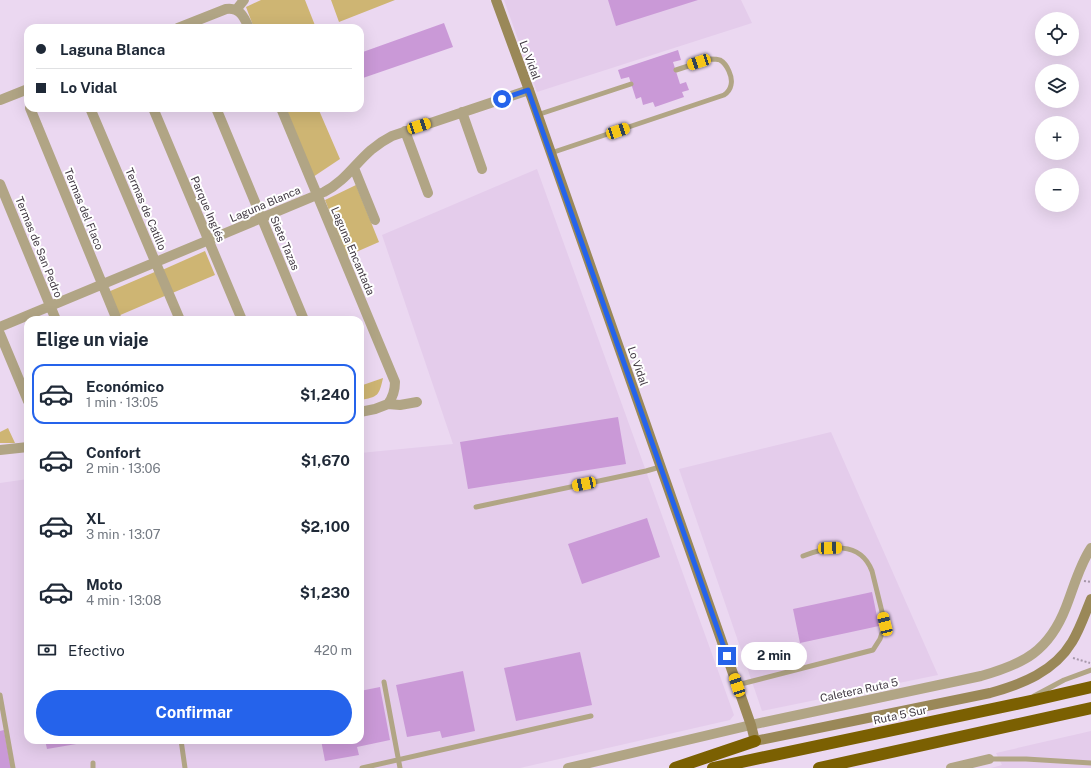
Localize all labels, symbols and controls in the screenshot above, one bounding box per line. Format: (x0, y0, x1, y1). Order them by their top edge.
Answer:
map controls (1035, 12, 1079, 212)
button: locate (1035, 12, 1079, 56)
street label: Lo Vidal (517, 39, 543, 81)
text: Laguna Blanca (60, 41, 165, 58)
car (686, 53, 712, 71)
button: layers (1035, 64, 1079, 108)
text: Lo Vidal (60, 79, 117, 96)
route start (493, 90, 511, 108)
button: + (1035, 116, 1079, 160)
car (406, 117, 432, 135)
car (605, 121, 631, 141)
street label: Termas de Catillo (123, 166, 169, 252)
street label: Termas del Flaco (62, 167, 106, 251)
button: − (1035, 168, 1079, 212)
street label: Parque Inglés (189, 174, 227, 244)
street label: Laguna Blanca (228, 184, 302, 224)
street label: Termas de San Pedro (13, 195, 65, 299)
street label: Laguna Encantada (329, 205, 377, 297)
street label: Siete Tazas (268, 214, 302, 272)
text: Elige un viaje (36, 329, 149, 350)
street label: Lo Vidal (626, 345, 650, 387)
icon: car (38, 376, 74, 412)
text: Económico (86, 378, 164, 395)
text: $1,240 (300, 386, 350, 403)
text: 1 min · 13:05 (86, 395, 158, 410)
icon: car (38, 442, 74, 478)
text: Confort (86, 444, 141, 461)
text: $1,670 (301, 452, 350, 469)
text: 2 min · 13:06 (86, 461, 161, 476)
car (571, 476, 597, 492)
icon: car (38, 508, 74, 544)
text: XL (86, 510, 105, 527)
text: $2,100 (300, 518, 350, 535)
text: 3 min · 13:07 (86, 527, 161, 542)
car (818, 542, 842, 554)
icon: car (38, 574, 74, 610)
text: Moto (86, 576, 123, 593)
text: $1,230 (300, 584, 350, 601)
text: 4 min · 13:08 (86, 593, 161, 608)
car (876, 611, 894, 637)
icon: cash (36, 639, 58, 661)
text: Efectivo (68, 642, 125, 659)
callout: 2 min (741, 642, 807, 670)
text: 420 m (314, 643, 352, 658)
route end (718, 647, 736, 665)
text: 2 min (757, 648, 791, 663)
car (727, 672, 747, 698)
street label: Caletera Ruta 5 (819, 676, 899, 704)
button: Confirmar (36, 690, 352, 736)
street label: Ruta 5 Sur (872, 703, 928, 727)

